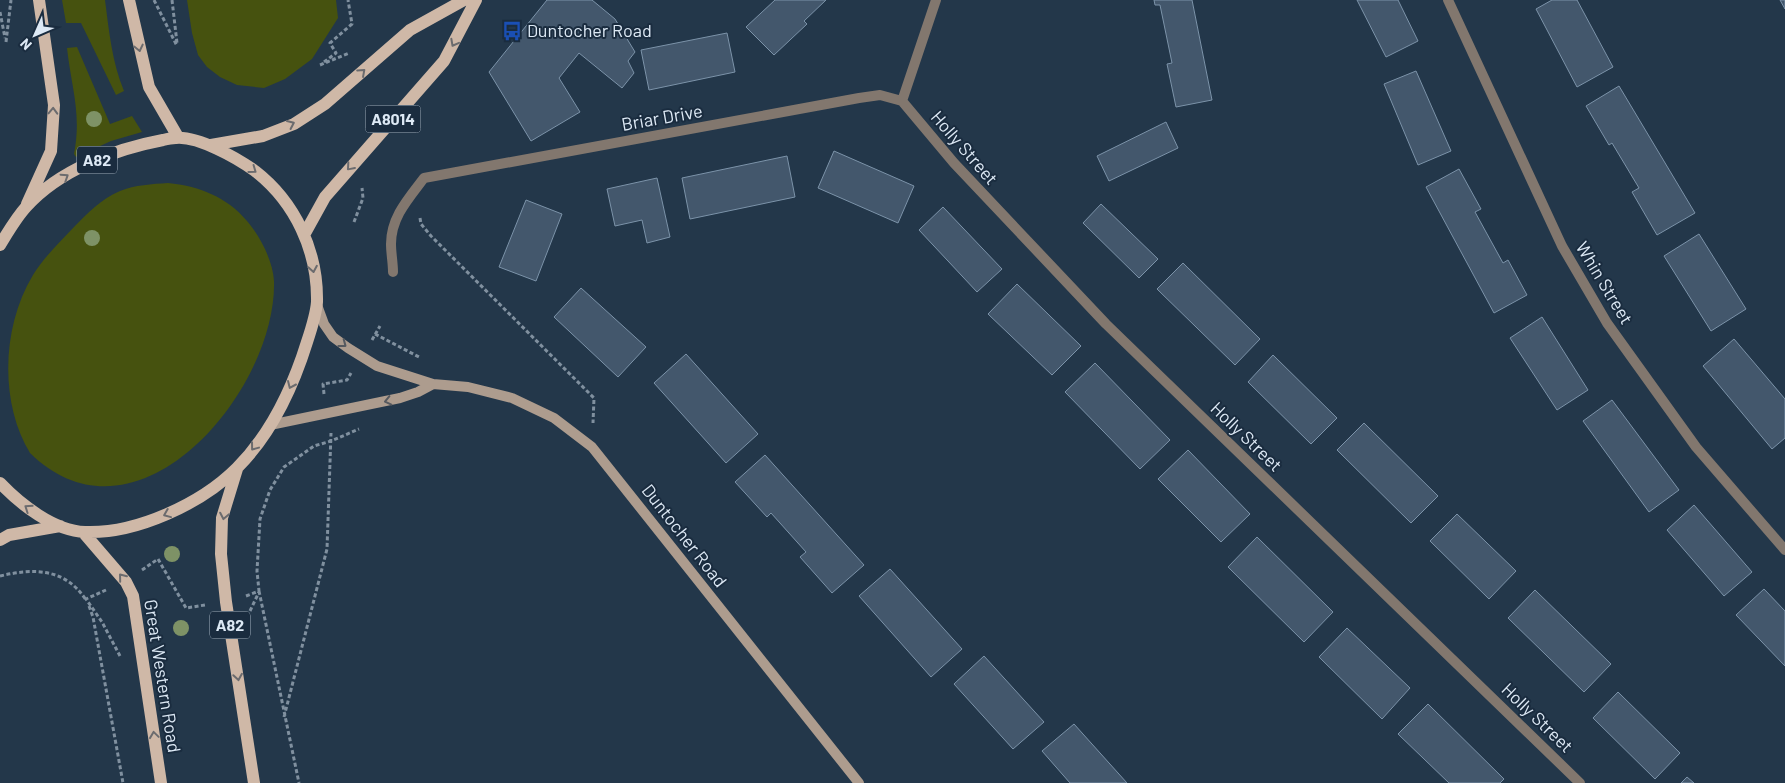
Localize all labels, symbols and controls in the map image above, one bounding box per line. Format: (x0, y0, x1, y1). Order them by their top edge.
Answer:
north arrow (10, 10, 60, 60)
place label: Duntocher Road (527, 19, 652, 41)
bus stop icon: Duntocher Road (501, 20, 523, 42)
text: N (16, 35, 35, 54)
one-way arrow (450, 38, 460, 47)
one-way arrow (133, 43, 144, 52)
one-way arrow (356, 69, 365, 78)
street label: Briar Drive (620, 99, 704, 135)
road number: A8014 (366, 106, 420, 132)
street label: Holly Street (927, 106, 1003, 189)
one-way arrow (48, 107, 59, 115)
one-way arrow (286, 120, 295, 131)
road number: A82 (77, 146, 117, 174)
one-way arrow (346, 162, 355, 171)
one-way arrow (247, 164, 256, 173)
one-way arrow (59, 174, 68, 184)
street label: Whin Street (1572, 237, 1638, 328)
one-way arrow (308, 265, 318, 274)
one-way arrow (337, 338, 347, 347)
one-way arrow (287, 380, 297, 389)
one-way arrow (383, 395, 392, 406)
street label: Holly Street (1206, 397, 1287, 476)
one-way arrow (252, 441, 260, 450)
street label: Duntocher Road (638, 479, 732, 591)
one-way arrow (25, 505, 34, 513)
one-way arrow (163, 508, 172, 518)
one-way arrow (219, 511, 229, 520)
one-way arrow (119, 574, 127, 583)
street label: Great Western Road (140, 598, 186, 754)
road number: A82 (210, 612, 250, 638)
one-way arrow (232, 673, 243, 681)
street label: Holly Street (1497, 678, 1578, 757)
one-way arrow (149, 730, 160, 738)

